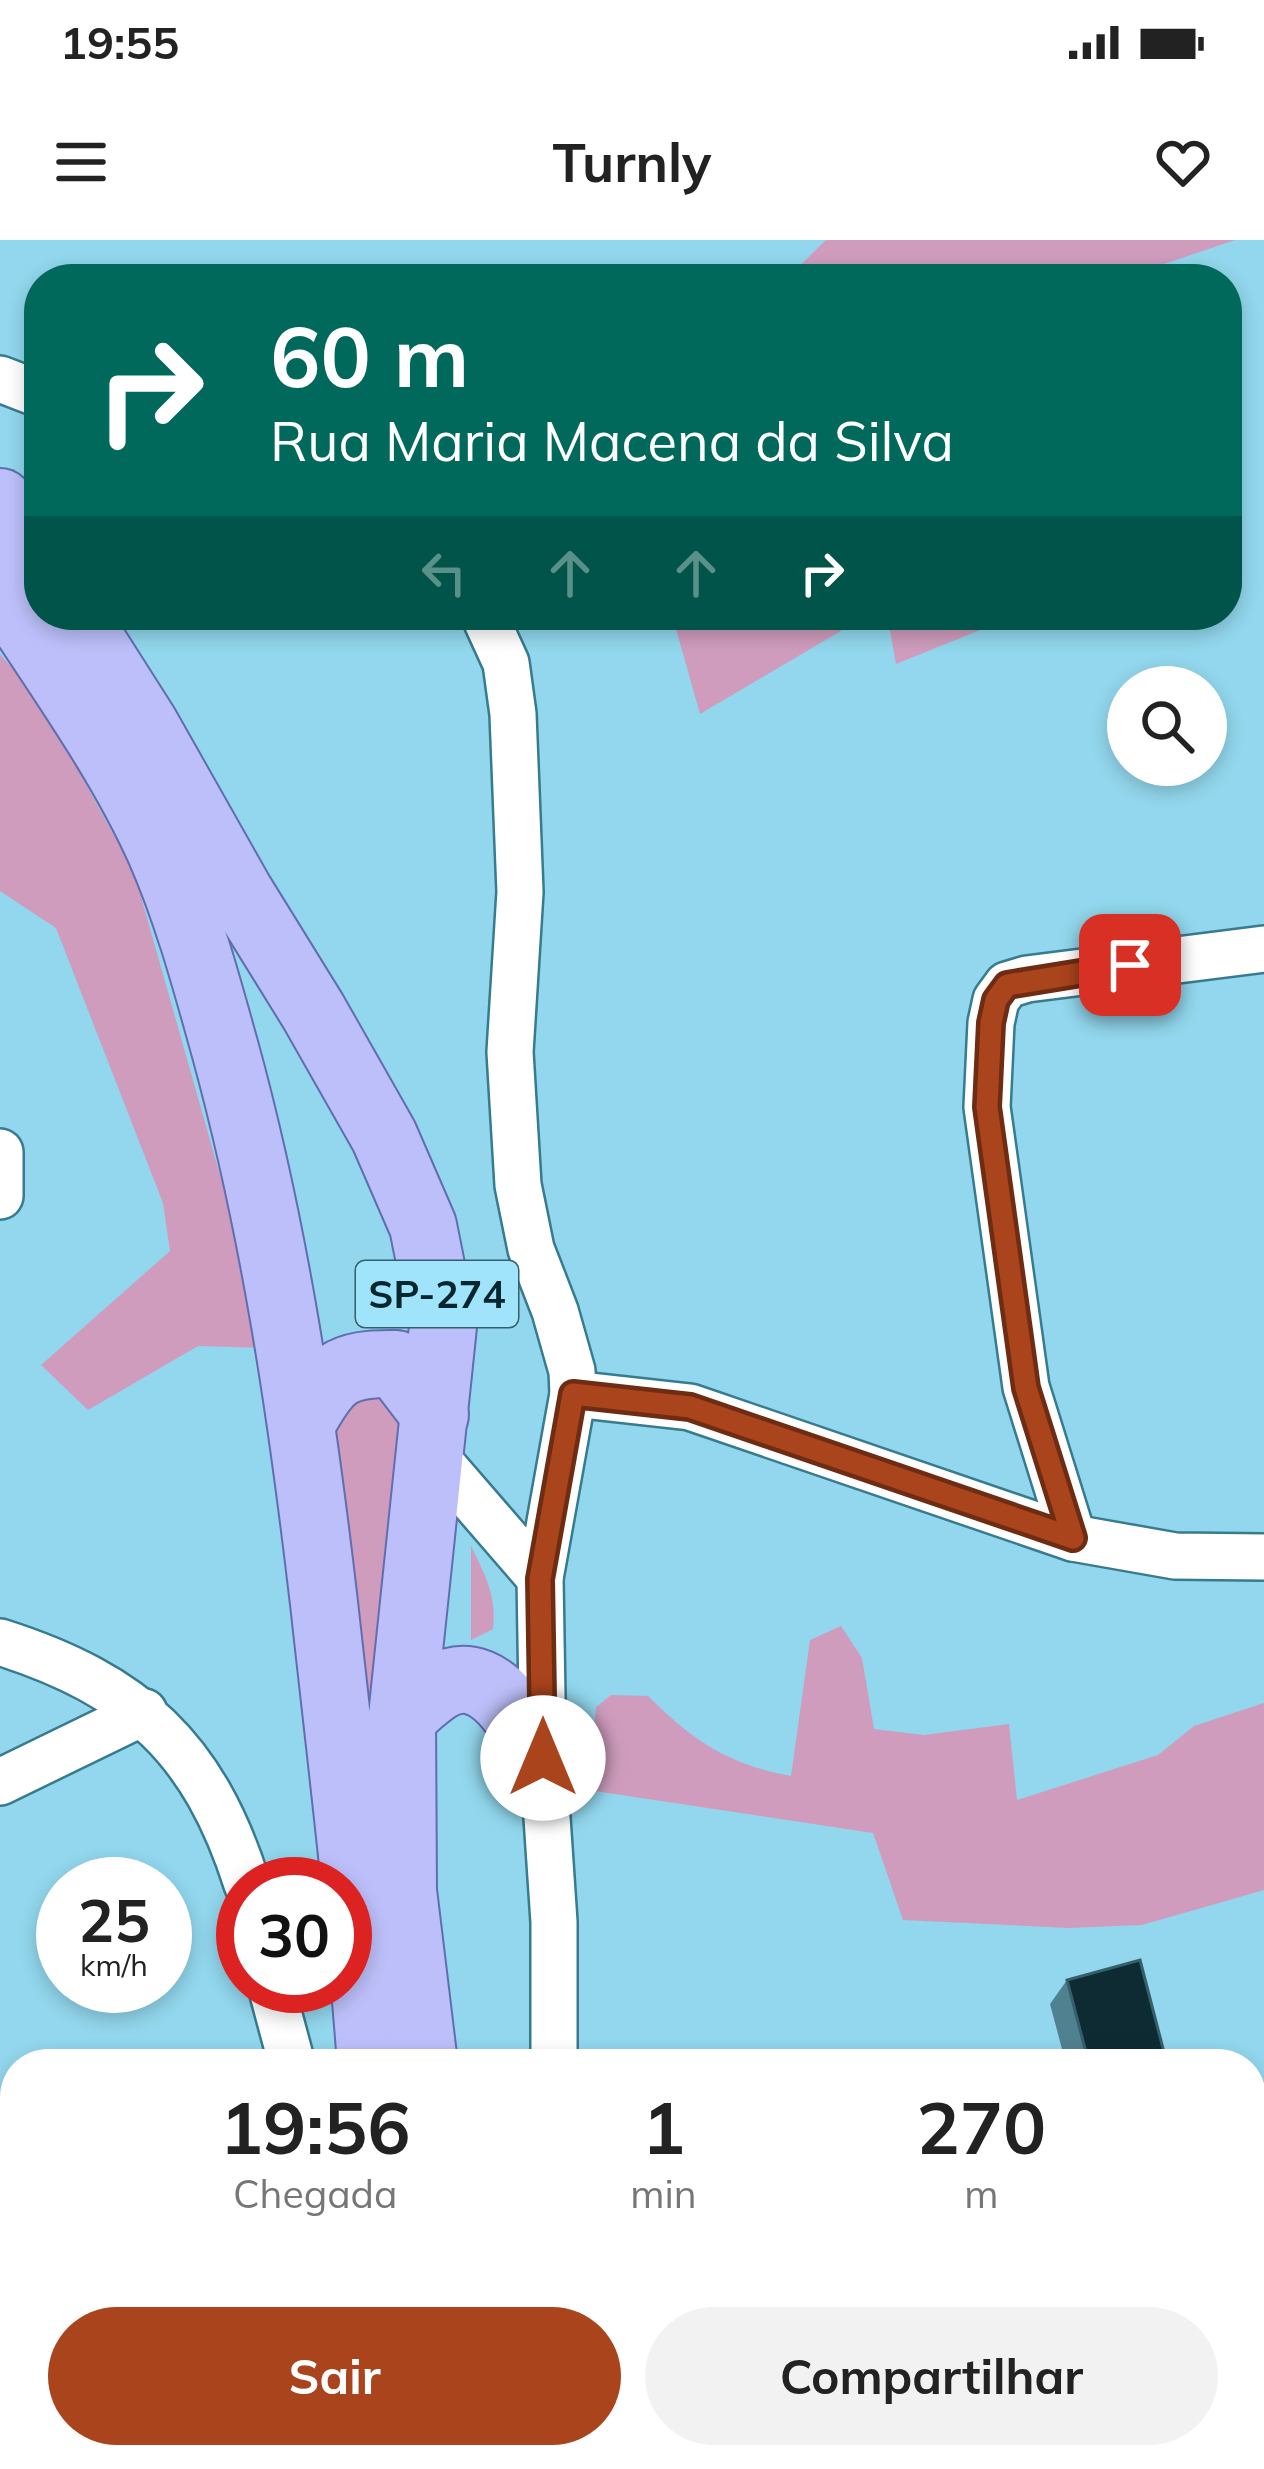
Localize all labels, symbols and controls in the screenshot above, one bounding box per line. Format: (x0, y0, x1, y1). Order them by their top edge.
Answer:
text: 19:55 (60, 14, 179, 70)
text: Turnly (553, 128, 711, 196)
icon: menu (48, 129, 114, 195)
icon: heart (1150, 129, 1216, 195)
text: 60 m (270, 303, 469, 408)
icon: right (72, 312, 228, 468)
text: Rua Maria Macena da Silva (270, 407, 954, 475)
icon: left (411, 540, 477, 606)
icon: ahead (537, 540, 603, 606)
icon: ahead (663, 540, 729, 606)
icon: right (789, 540, 855, 606)
map controls (1107, 666, 1227, 786)
button: search (1107, 666, 1227, 786)
pin (1079, 914, 1181, 1016)
icon: arrive (1097, 932, 1163, 998)
road number: SP-274 (356, 1261, 518, 1327)
position arrow (480, 1695, 606, 1821)
speed limit sign: 30 (216, 1857, 372, 2013)
text: 25 (78, 1882, 150, 1957)
text: km/h (80, 1946, 148, 1984)
text: 19:56 (220, 2082, 410, 2172)
text: 1 (642, 2082, 685, 2172)
text: 270 (917, 2082, 1046, 2172)
text: Chegada (233, 2169, 397, 2218)
text: min (630, 2169, 697, 2218)
text: m (964, 2169, 998, 2218)
button: Sair (48, 2307, 621, 2445)
button: Compartilhar (645, 2307, 1218, 2445)

